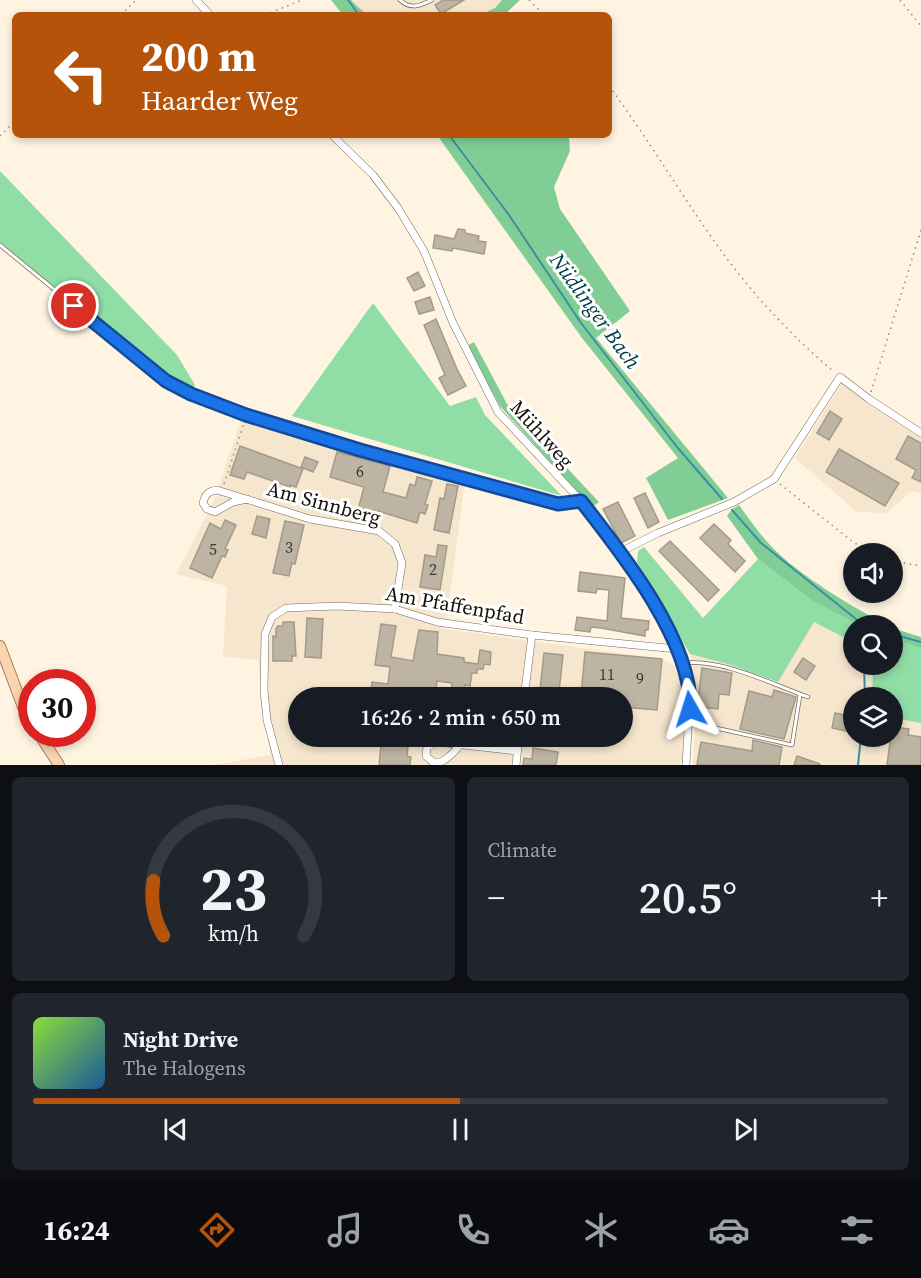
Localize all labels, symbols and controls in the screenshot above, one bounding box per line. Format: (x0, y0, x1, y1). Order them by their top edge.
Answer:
text: 200 m (141, 27, 256, 85)
icon: left (42, 36, 120, 114)
text: Haarder Weg (141, 82, 298, 119)
water label: Nüdlinger Bach (543, 246, 648, 375)
pin (48, 280, 99, 331)
icon: arrive (57, 289, 90, 322)
street label: Mühlweg (504, 394, 580, 474)
house number: 6 (356, 460, 364, 482)
street label: Am Sinnberg (264, 474, 384, 532)
house number: 3 (285, 536, 293, 558)
house number: 5 (209, 538, 217, 560)
map controls (843, 543, 903, 747)
button: sound (843, 543, 903, 603)
house number: 2 (429, 558, 437, 580)
street label: Am Pfaffenpfad (384, 579, 527, 631)
button: search (843, 615, 903, 675)
house number: 11 (599, 663, 615, 685)
house number: 9 (636, 667, 644, 689)
speed limit sign: 30 (18, 669, 96, 747)
position arrow (658, 677, 722, 741)
button: layers (843, 687, 903, 747)
text: 16:26 · 2 min · 650 m (360, 702, 561, 732)
text: Climate (488, 836, 557, 864)
text: 23 (199, 845, 267, 931)
text: 20.5° (639, 866, 737, 928)
text: − (488, 875, 505, 920)
text: + (871, 875, 888, 920)
text: km/h (208, 919, 259, 948)
text: Night Drive (123, 1024, 238, 1054)
text: The Halogens (123, 1054, 246, 1082)
icon: previous (159, 1113, 192, 1146)
icon: pause (444, 1113, 477, 1146)
icon: next (729, 1113, 762, 1146)
icon: directions (196, 1209, 238, 1251)
icon: music (324, 1209, 366, 1251)
icon: phone (452, 1209, 494, 1251)
icon: climate (580, 1209, 622, 1251)
icon: car (708, 1209, 750, 1251)
icon: filters (836, 1209, 878, 1251)
text: 16:24 (43, 1212, 110, 1249)

